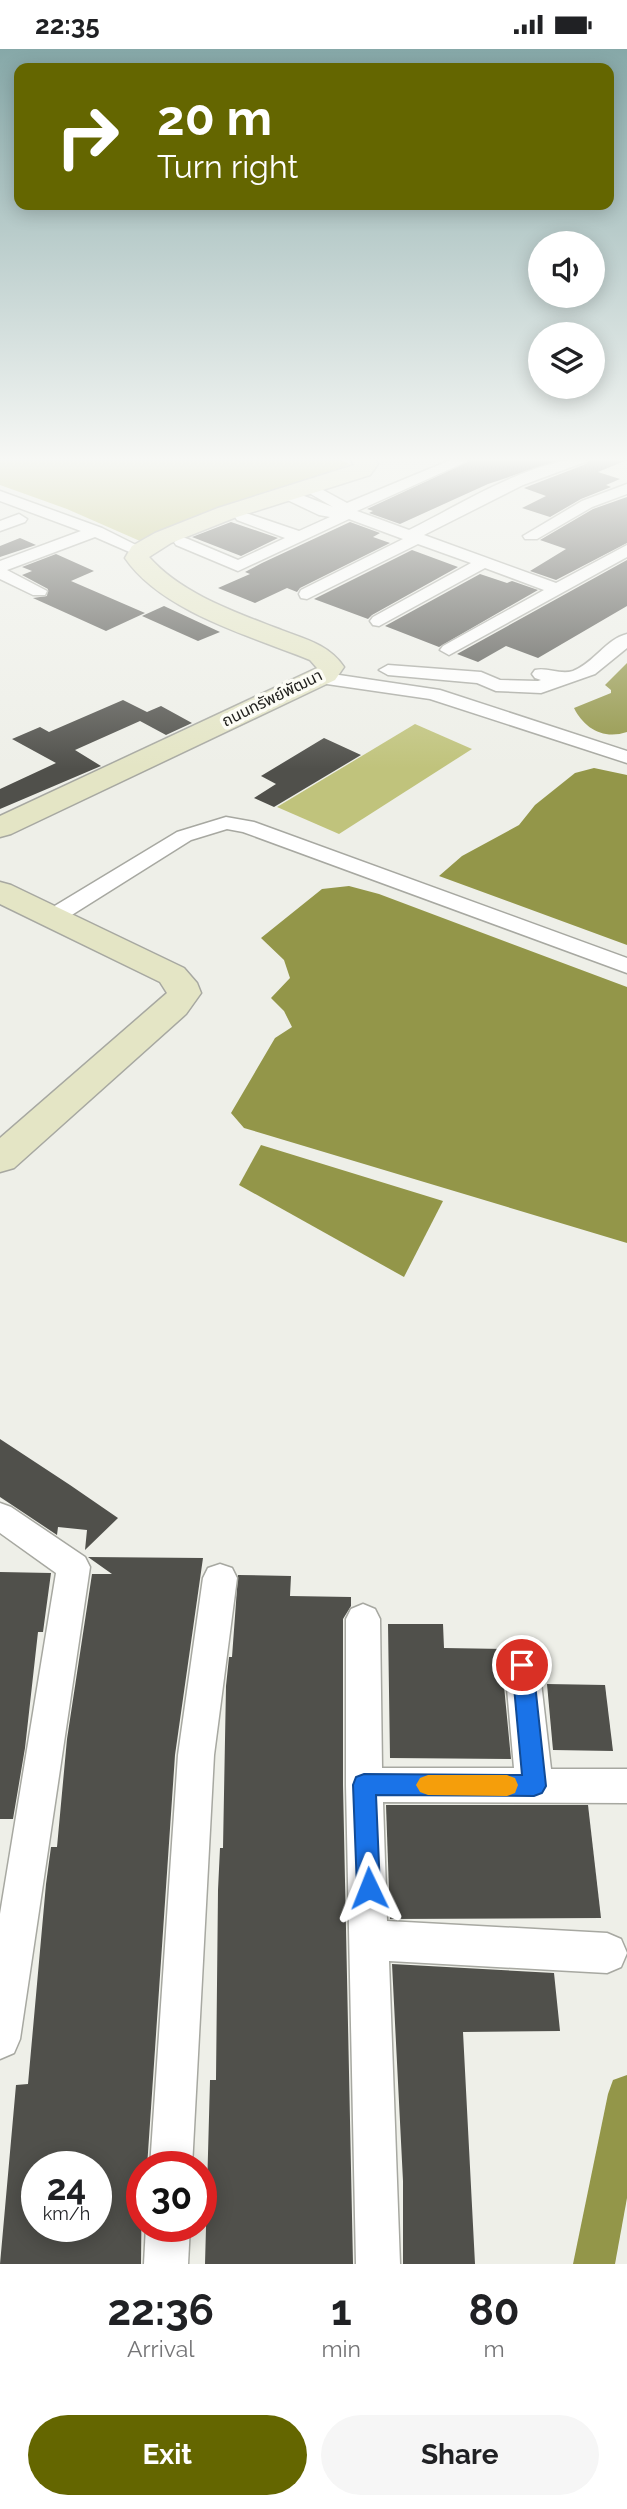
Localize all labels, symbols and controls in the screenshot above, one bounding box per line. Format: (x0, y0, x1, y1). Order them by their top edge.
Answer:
text: 22:35 (35, 10, 100, 40)
text: 20 m (157, 89, 272, 146)
icon: right (42, 91, 133, 182)
text: Turn right (157, 148, 298, 185)
map controls (528, 231, 605, 399)
button: sound (528, 231, 605, 308)
button: layers (528, 322, 605, 399)
street label: ถนนทรัพย์พัฒนา (219, 666, 325, 730)
pin (492, 1635, 552, 1695)
icon: arrive (503, 1646, 541, 1684)
position arrow (332, 1851, 406, 1925)
speed limit sign: 30 (126, 2151, 217, 2242)
text: 24 (47, 2167, 86, 2208)
text: km/h (43, 2203, 90, 2224)
text: 22:36 (107, 2286, 214, 2335)
text: 1 (331, 2286, 352, 2335)
text: 80 (468, 2286, 520, 2335)
text: Arrival (127, 2335, 194, 2362)
text: min (321, 2335, 361, 2362)
text: m (483, 2335, 505, 2362)
button: Exit (28, 2415, 307, 2495)
button: Share (321, 2415, 599, 2495)

